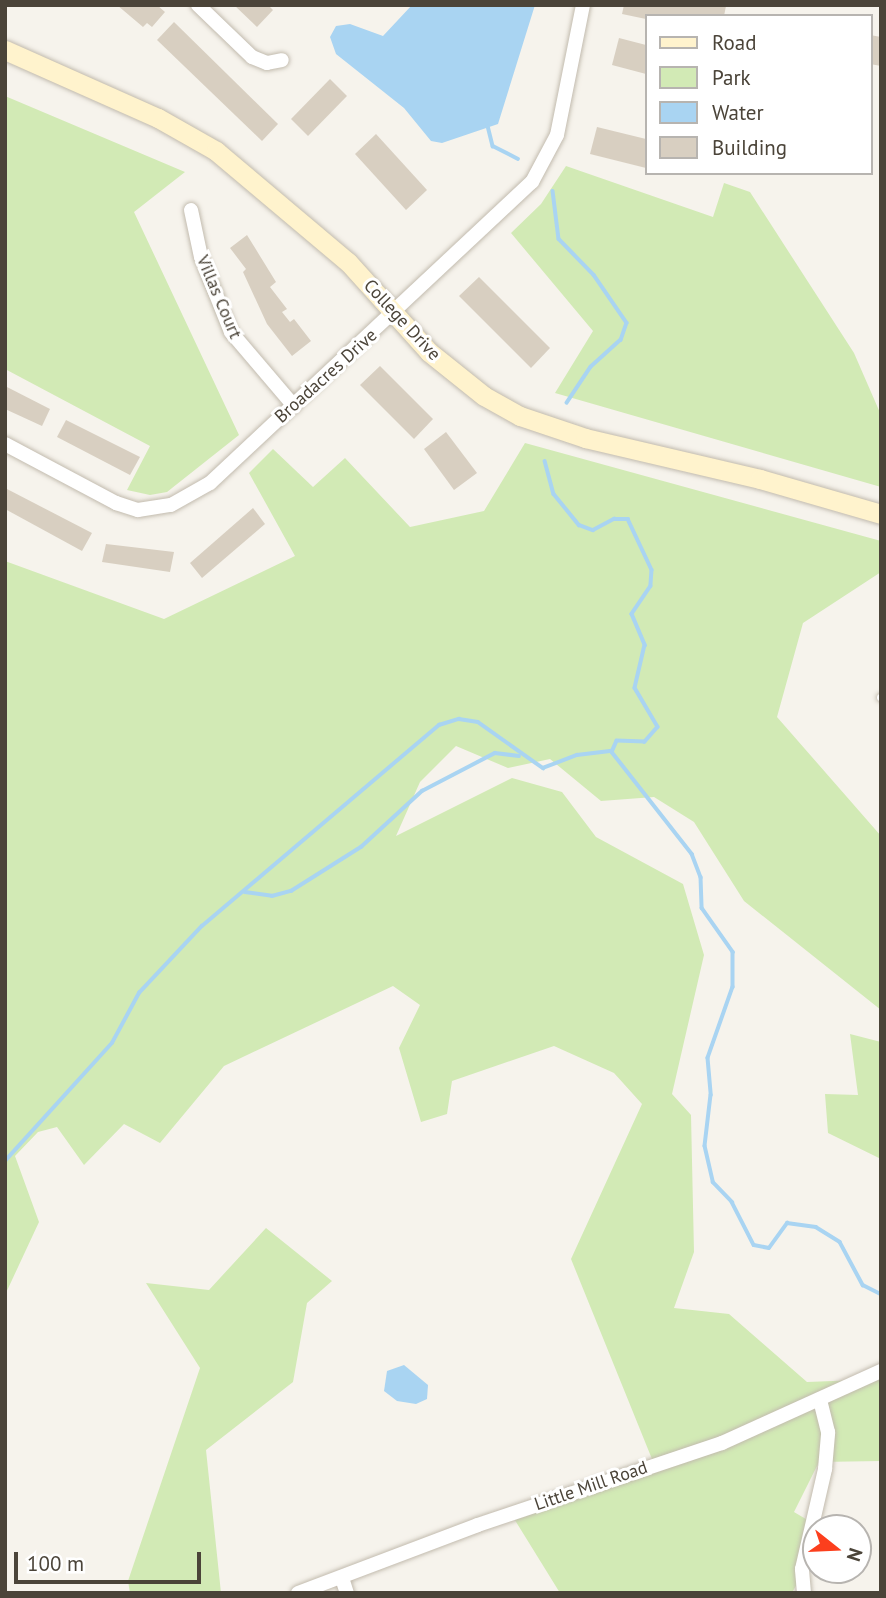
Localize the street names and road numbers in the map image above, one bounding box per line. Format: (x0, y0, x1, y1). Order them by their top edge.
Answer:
street label: Villas Court (192, 252, 246, 342)
street label: College Drive (359, 275, 445, 365)
street label: Broadacres Drive (270, 325, 382, 427)
street label: Little Mill Road (532, 1457, 650, 1515)

